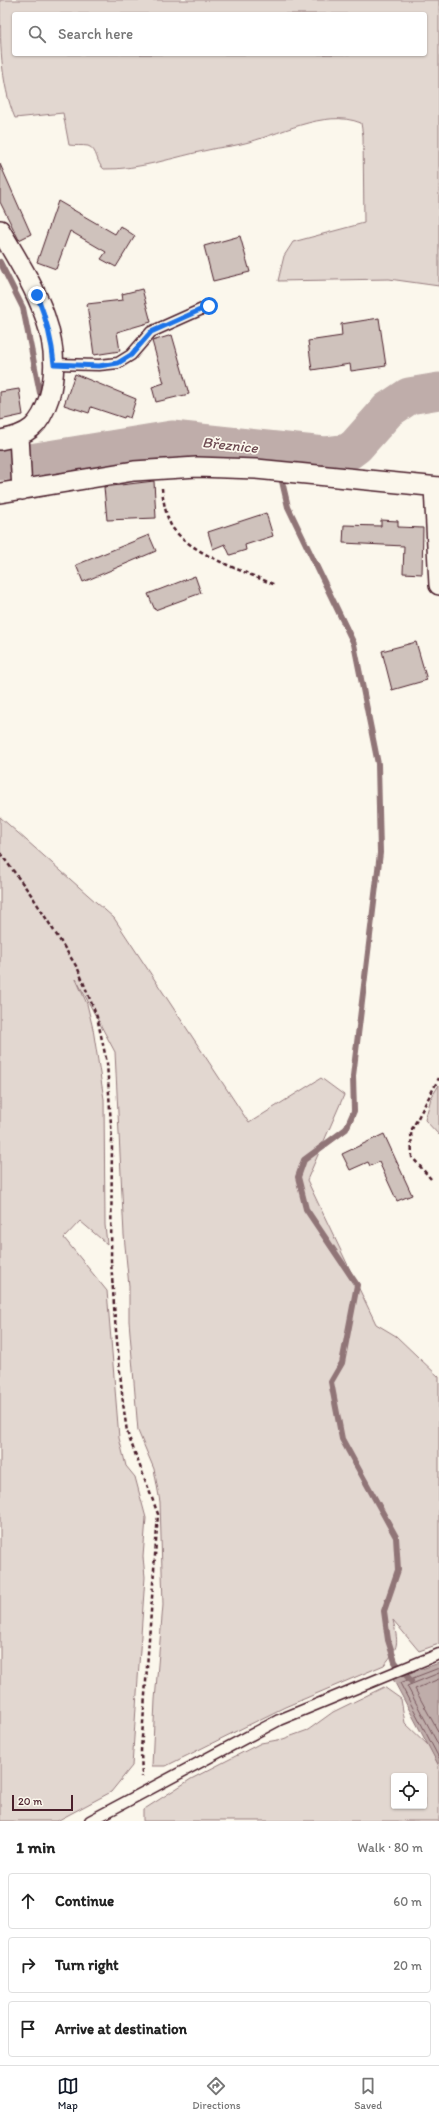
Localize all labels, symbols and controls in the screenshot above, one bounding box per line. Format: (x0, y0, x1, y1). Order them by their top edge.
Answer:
search box (12, 12, 427, 56)
icon: search (26, 23, 48, 45)
text: Search here (58, 25, 133, 43)
route end (28, 286, 46, 304)
route start (200, 297, 218, 315)
water label: Březnice (201, 433, 259, 457)
map controls (391, 1773, 427, 1809)
button: locate (391, 1773, 427, 1809)
scale bar (12, 1793, 73, 1812)
text: 20 m (18, 1795, 42, 1808)
text: 1 min (16, 1837, 55, 1857)
text: Walk · 80 m (357, 1840, 423, 1855)
icon: ahead (17, 1890, 39, 1912)
text: Continue (55, 1892, 114, 1910)
text: 60 m (393, 1894, 422, 1909)
icon: right (17, 1954, 39, 1976)
text: Turn right (55, 1956, 119, 1974)
text: 20 m (393, 1958, 422, 1973)
icon: arrive (17, 2018, 39, 2040)
text: Arrive at destination (55, 2020, 187, 2038)
tab: Map (57, 2075, 79, 2112)
tab: Directions (192, 2075, 241, 2112)
tab: Saved (354, 2075, 382, 2112)

